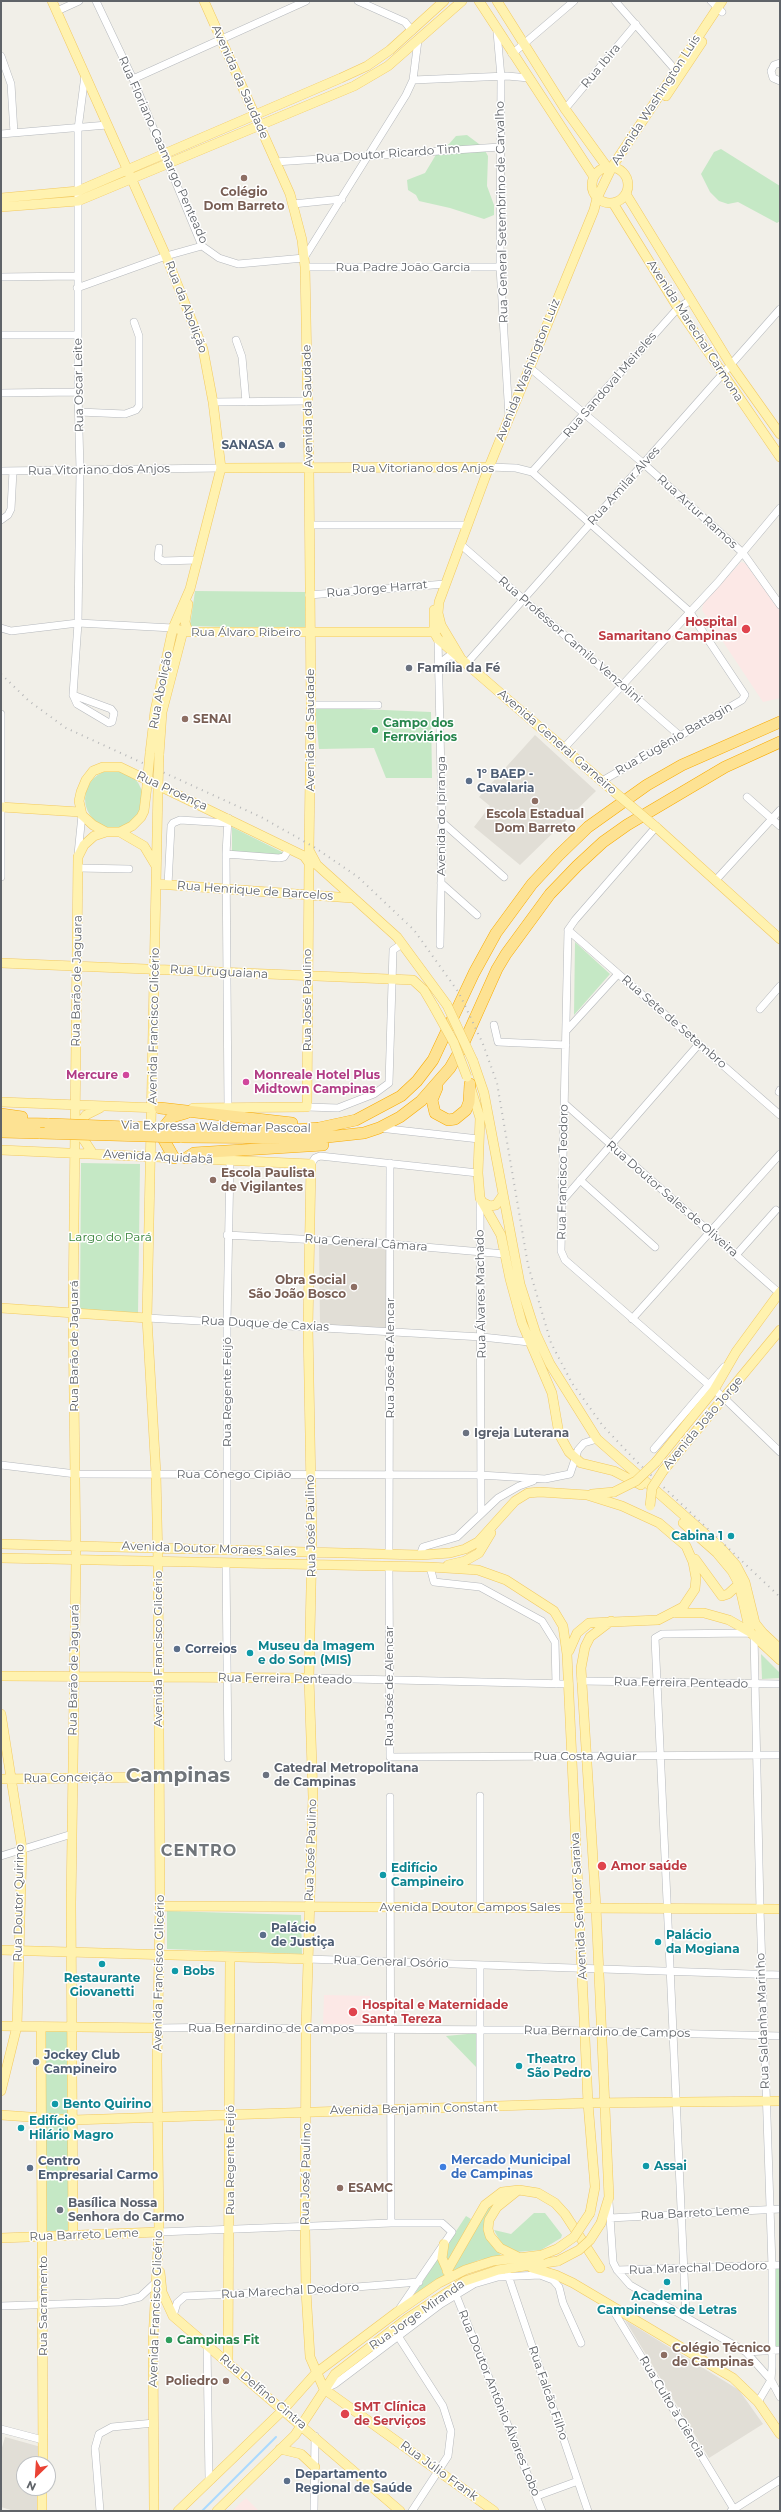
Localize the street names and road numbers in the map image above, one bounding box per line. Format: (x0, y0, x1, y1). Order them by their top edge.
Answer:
street label: Avenida da Saudade (208, 23, 272, 141)
street label: Avenida Washington Luis (608, 32, 704, 168)
street label: Rua Ibira (578, 41, 624, 91)
street label: Rua Floriano Caamargo Penteado (115, 54, 211, 246)
street label: Rua General Setembrino de Carvalho (493, 101, 511, 323)
street label: Rua Doutor Ricardo Tim (315, 142, 461, 166)
street label: Avenida Marechal Carmona (644, 258, 746, 404)
street label: Rua da Abolição (162, 259, 210, 355)
street label: Rua Padre João Garcia (336, 260, 470, 274)
street label: Avenida Washington Luiz (493, 297, 563, 443)
street label: Rua Sandoval Meireles (560, 329, 660, 441)
street label: Rua Oscar Leite (71, 338, 87, 432)
street label: Avenida da Saudade (300, 344, 316, 468)
street label: Rua Amilar Alves (585, 444, 663, 528)
street label: Rua Vitoriano dos Anjos (352, 461, 494, 475)
street label: Rua Vitoriano dos Anjos (28, 462, 170, 478)
street label: Rua Artur Ramos (654, 472, 740, 552)
street label: Rua Professor Camilo Venzolini (495, 574, 645, 706)
street label: Rua Jorge Harrat (326, 577, 428, 601)
street label: Rua Álvaro Ribeiro (191, 625, 301, 639)
street label: Rua Abolição (146, 650, 176, 730)
street label: Avenida da Saudade (303, 668, 317, 792)
street label: Avenida General Garneiro (495, 686, 619, 798)
street label: Rua Eugênio Battagin (613, 700, 735, 778)
street label: Avenida do Ipiranga (434, 756, 448, 876)
street label: Rua Proença (134, 768, 210, 814)
street label: Rua Henrique de Barcelos (176, 878, 334, 904)
street label: Rua Barão de Jaguara (69, 915, 85, 1047)
street label: Avenida Francisco Glicério (145, 948, 163, 1104)
street label: Rua José Paulino (300, 949, 314, 1051)
street label: Rua Uruguaiana (170, 962, 268, 982)
street label: Rua Sete de Setembro (618, 972, 730, 1072)
street label: Rua Francisco Teodoro (555, 1104, 571, 1240)
street label: Via Expressa Waldemar Pascoal (121, 1118, 311, 1136)
street label: Rua Doutor Sales de Oliveira (603, 1138, 741, 1260)
street label: Avenida Aquidabã (103, 1147, 213, 1167)
street label: Rua Álvares Machado (473, 1229, 489, 1359)
street label: Rua General Câmara (304, 1232, 428, 1254)
street label: Rua Barão de Jaguará (67, 1280, 81, 1412)
street label: Rua José de Alencar (383, 1297, 397, 1419)
street label: Rua Duque de Caxias (201, 1313, 329, 1335)
street label: Rua Regente Feijó (220, 1337, 234, 1447)
street label: Avenida João Jorge (660, 1374, 746, 1472)
street label: Rua Cônego Cipião (177, 1467, 291, 1481)
street label: Rua José Paulino (303, 1475, 319, 1577)
street label: Avenida Doutor Moraes Sales (121, 1539, 297, 1559)
street label: Avenida Francisco Glicério (151, 1571, 165, 1727)
street label: Rua Barão de Jaguará (66, 1604, 82, 1736)
street label: Rua José de Alencar (382, 1625, 396, 1747)
street label: Rua Ferreira Penteado (218, 1671, 352, 1687)
street label: Rua Ferreira Penteado (614, 1675, 748, 1691)
street label: Rua Costa Aguiar (533, 1749, 637, 1763)
street label: Rua Conceição (23, 1770, 113, 1786)
street label: Rua José Paulino (302, 1799, 320, 1901)
street label: Avenida Senador Saraiva (568, 1832, 590, 1980)
street label: Rua Doutor Quirino (11, 1844, 27, 1962)
street label: Avenida Francisco Glicério (150, 1895, 168, 2051)
street label: Avenida Doutor Campos Sales (380, 1900, 560, 1914)
street label: Rua General Osório (333, 1953, 449, 1971)
street label: Rua Saldanha Marinho (753, 1953, 773, 2089)
street label: Rua Bernardino de Campos (188, 2021, 354, 2035)
street label: Rua Bernardino de Campos (524, 2023, 690, 2041)
street label: Avenida Benjamin Constant (330, 2100, 498, 2118)
street label: Rua Regente Feijó (223, 2105, 237, 2215)
street label: Rua José Paulino (298, 2123, 314, 2225)
street label: Rua Barreto Leme (640, 2203, 750, 2223)
street label: Rua Barreto Leme (29, 2226, 139, 2244)
street label: Avenida Francisco Glicério (146, 2230, 166, 2388)
street label: Rua Sacramento (36, 2256, 50, 2356)
street label: Rua Marechal Deodoro (629, 2258, 767, 2278)
street label: Rua Jorge Miranda (367, 2277, 467, 2353)
street label: Rua Marechal Deodoro (221, 2280, 359, 2302)
street label: Rua Doutor Antônio Álvares Lobo (455, 2308, 543, 2498)
street label: Rua Falcão Filho (525, 2344, 571, 2442)
street label: Rua Delfino Cintra (216, 2351, 310, 2433)
street label: Rua Culto à Ciência (636, 2354, 708, 2460)
street label: Rua Júlio Frank (397, 2438, 481, 2504)

